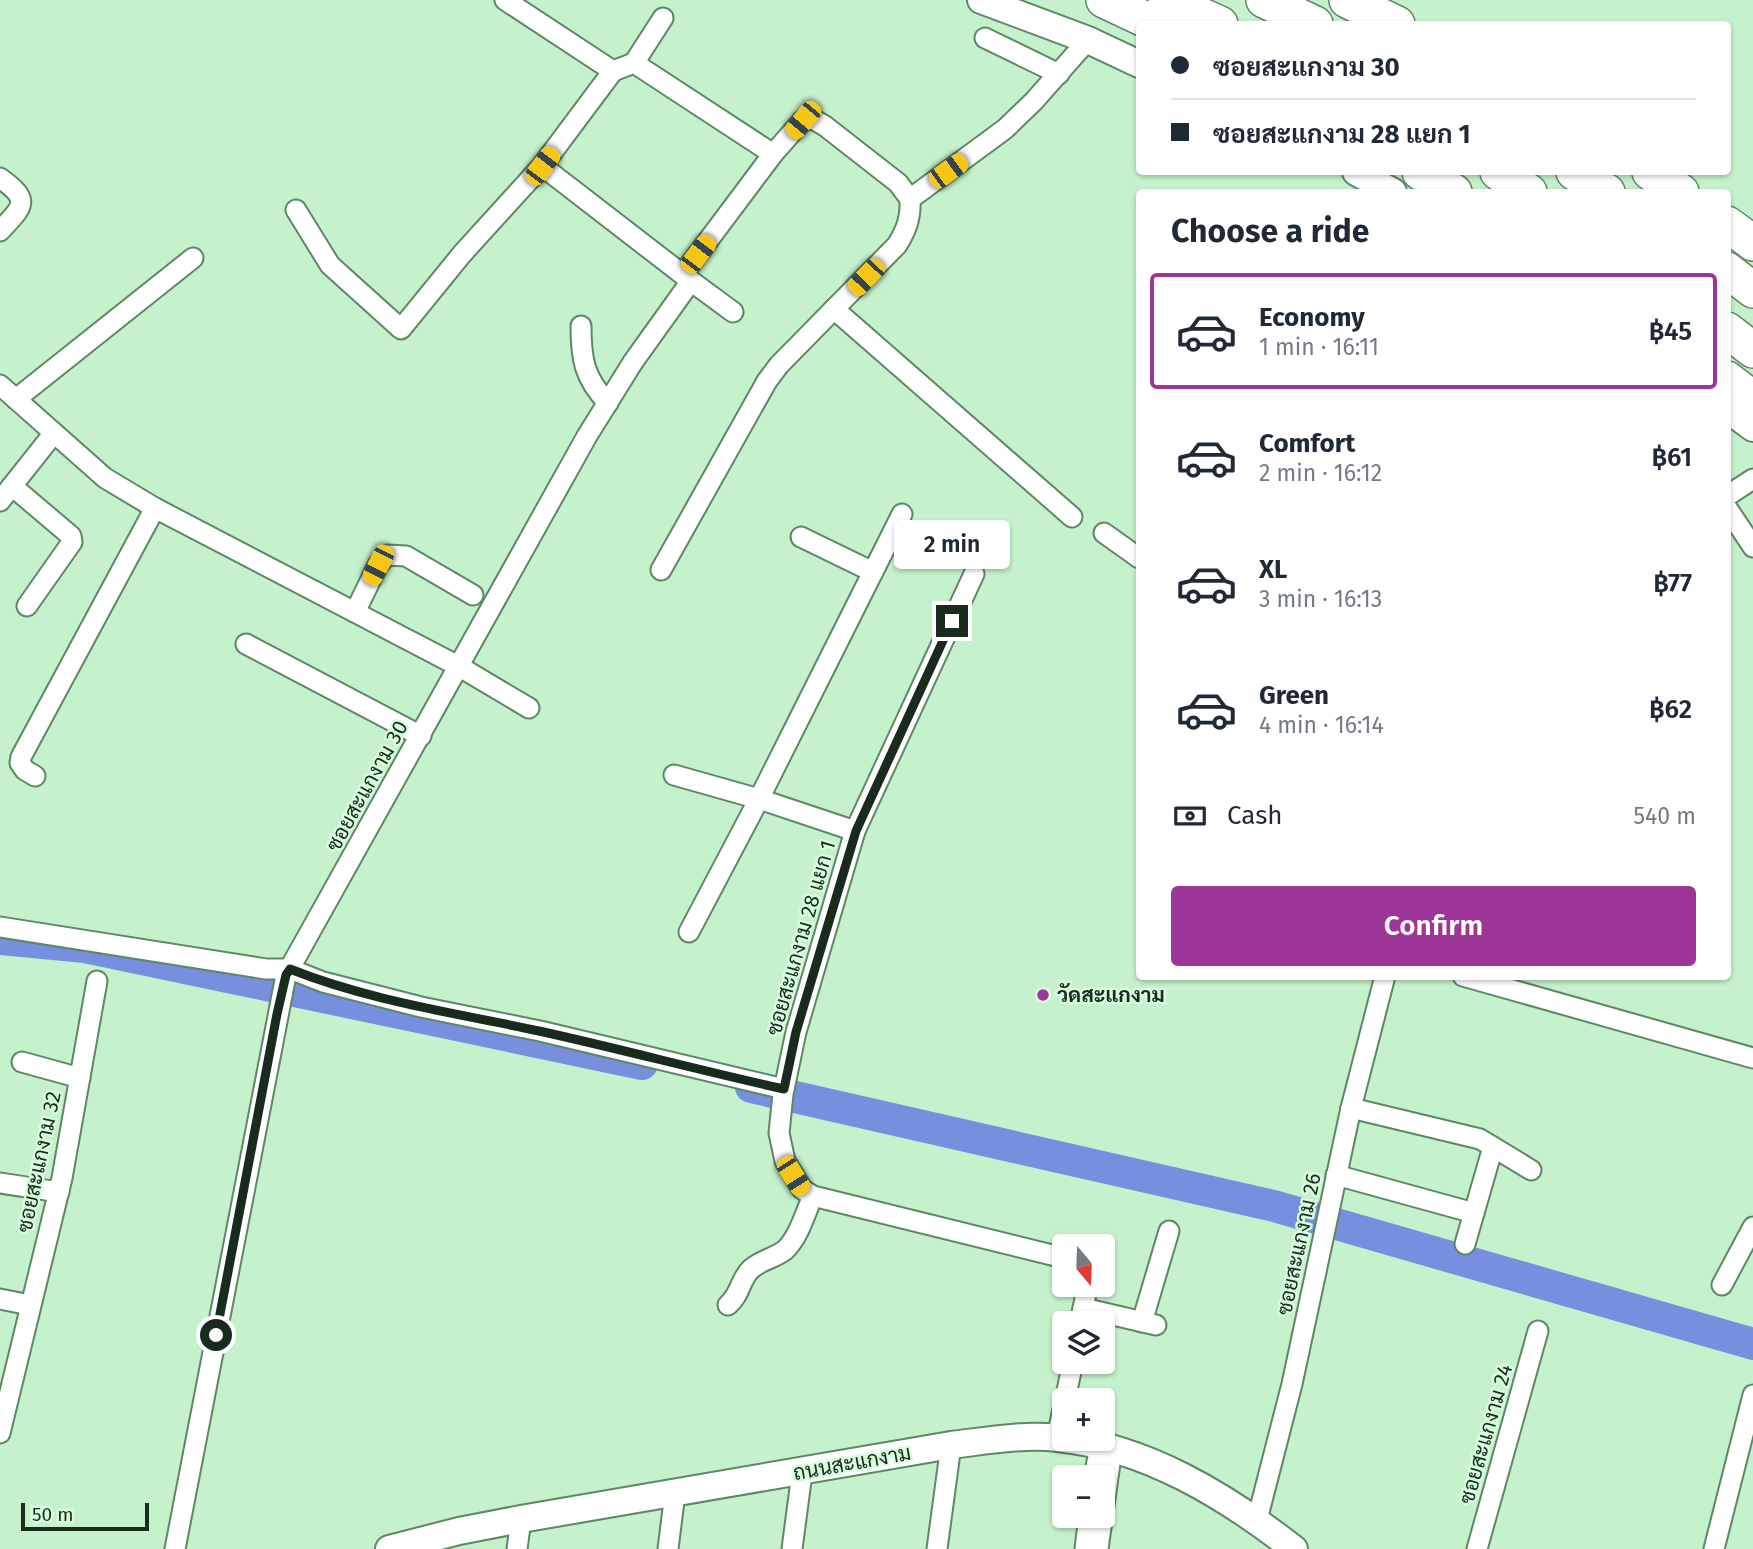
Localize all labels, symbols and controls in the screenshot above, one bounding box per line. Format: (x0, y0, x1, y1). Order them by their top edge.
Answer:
text: ซอยสะแกงาม 30 (1213, 52, 1400, 83)
car (782, 97, 825, 143)
text: ซอยสะแกงาม 28 แยก 1 (1213, 119, 1471, 150)
car (521, 143, 564, 189)
car (925, 150, 972, 192)
text: Choose a ride (1171, 212, 1369, 250)
car (677, 231, 720, 277)
car (844, 255, 889, 299)
icon: car (1175, 300, 1238, 363)
text: Economy (1259, 302, 1365, 333)
text: ฿45 (1649, 316, 1692, 347)
text: 1 min · 16:11 (1259, 333, 1379, 361)
icon: car (1175, 426, 1238, 489)
text: Comfort (1259, 428, 1355, 459)
text: ฿61 (1652, 442, 1692, 473)
text: 2 min · 16:12 (1259, 459, 1382, 487)
callout: 2 min (894, 520, 1010, 568)
text: 2 min (924, 530, 980, 558)
car (360, 542, 397, 588)
icon: car (1175, 552, 1238, 615)
text: XL (1259, 554, 1287, 585)
text: ฿77 (1653, 568, 1692, 599)
text: 3 min · 16:13 (1259, 585, 1382, 613)
route end (936, 605, 968, 637)
icon: car (1175, 678, 1238, 741)
text: Green (1259, 680, 1329, 711)
text: ฿62 (1649, 694, 1692, 725)
text: 4 min · 16:14 (1259, 711, 1384, 739)
street label: ซอยสะแกงาม 30 (320, 716, 414, 856)
icon: cash (1171, 797, 1209, 835)
text: Cash (1227, 800, 1283, 831)
text: 540 m (1634, 802, 1696, 830)
street label: ซอยสะแกงาม 28 แยก 1 (761, 838, 841, 1038)
button: Confirm (1171, 886, 1696, 966)
place label: วัดสะแกงาม (1057, 982, 1165, 1008)
marker: วัดสะแกงาม (1035, 987, 1051, 1003)
street label: ซอยสะแกงาม 32 (11, 1089, 67, 1235)
car (773, 1153, 814, 1199)
street label: ซอยสะแกงาม 26 (1271, 1171, 1327, 1317)
north arrow (1052, 1234, 1115, 1297)
map controls (1052, 1234, 1115, 1528)
button: layers (1052, 1311, 1115, 1374)
route start (200, 1319, 232, 1351)
street label: ซอยสะแกงาม 24 (1454, 1361, 1518, 1507)
button: + (1052, 1388, 1115, 1451)
street label: ถนนสะแกงาม (791, 1440, 913, 1486)
button: − (1052, 1465, 1115, 1528)
scale bar (21, 1500, 149, 1532)
text: 50 m (32, 1503, 73, 1526)

